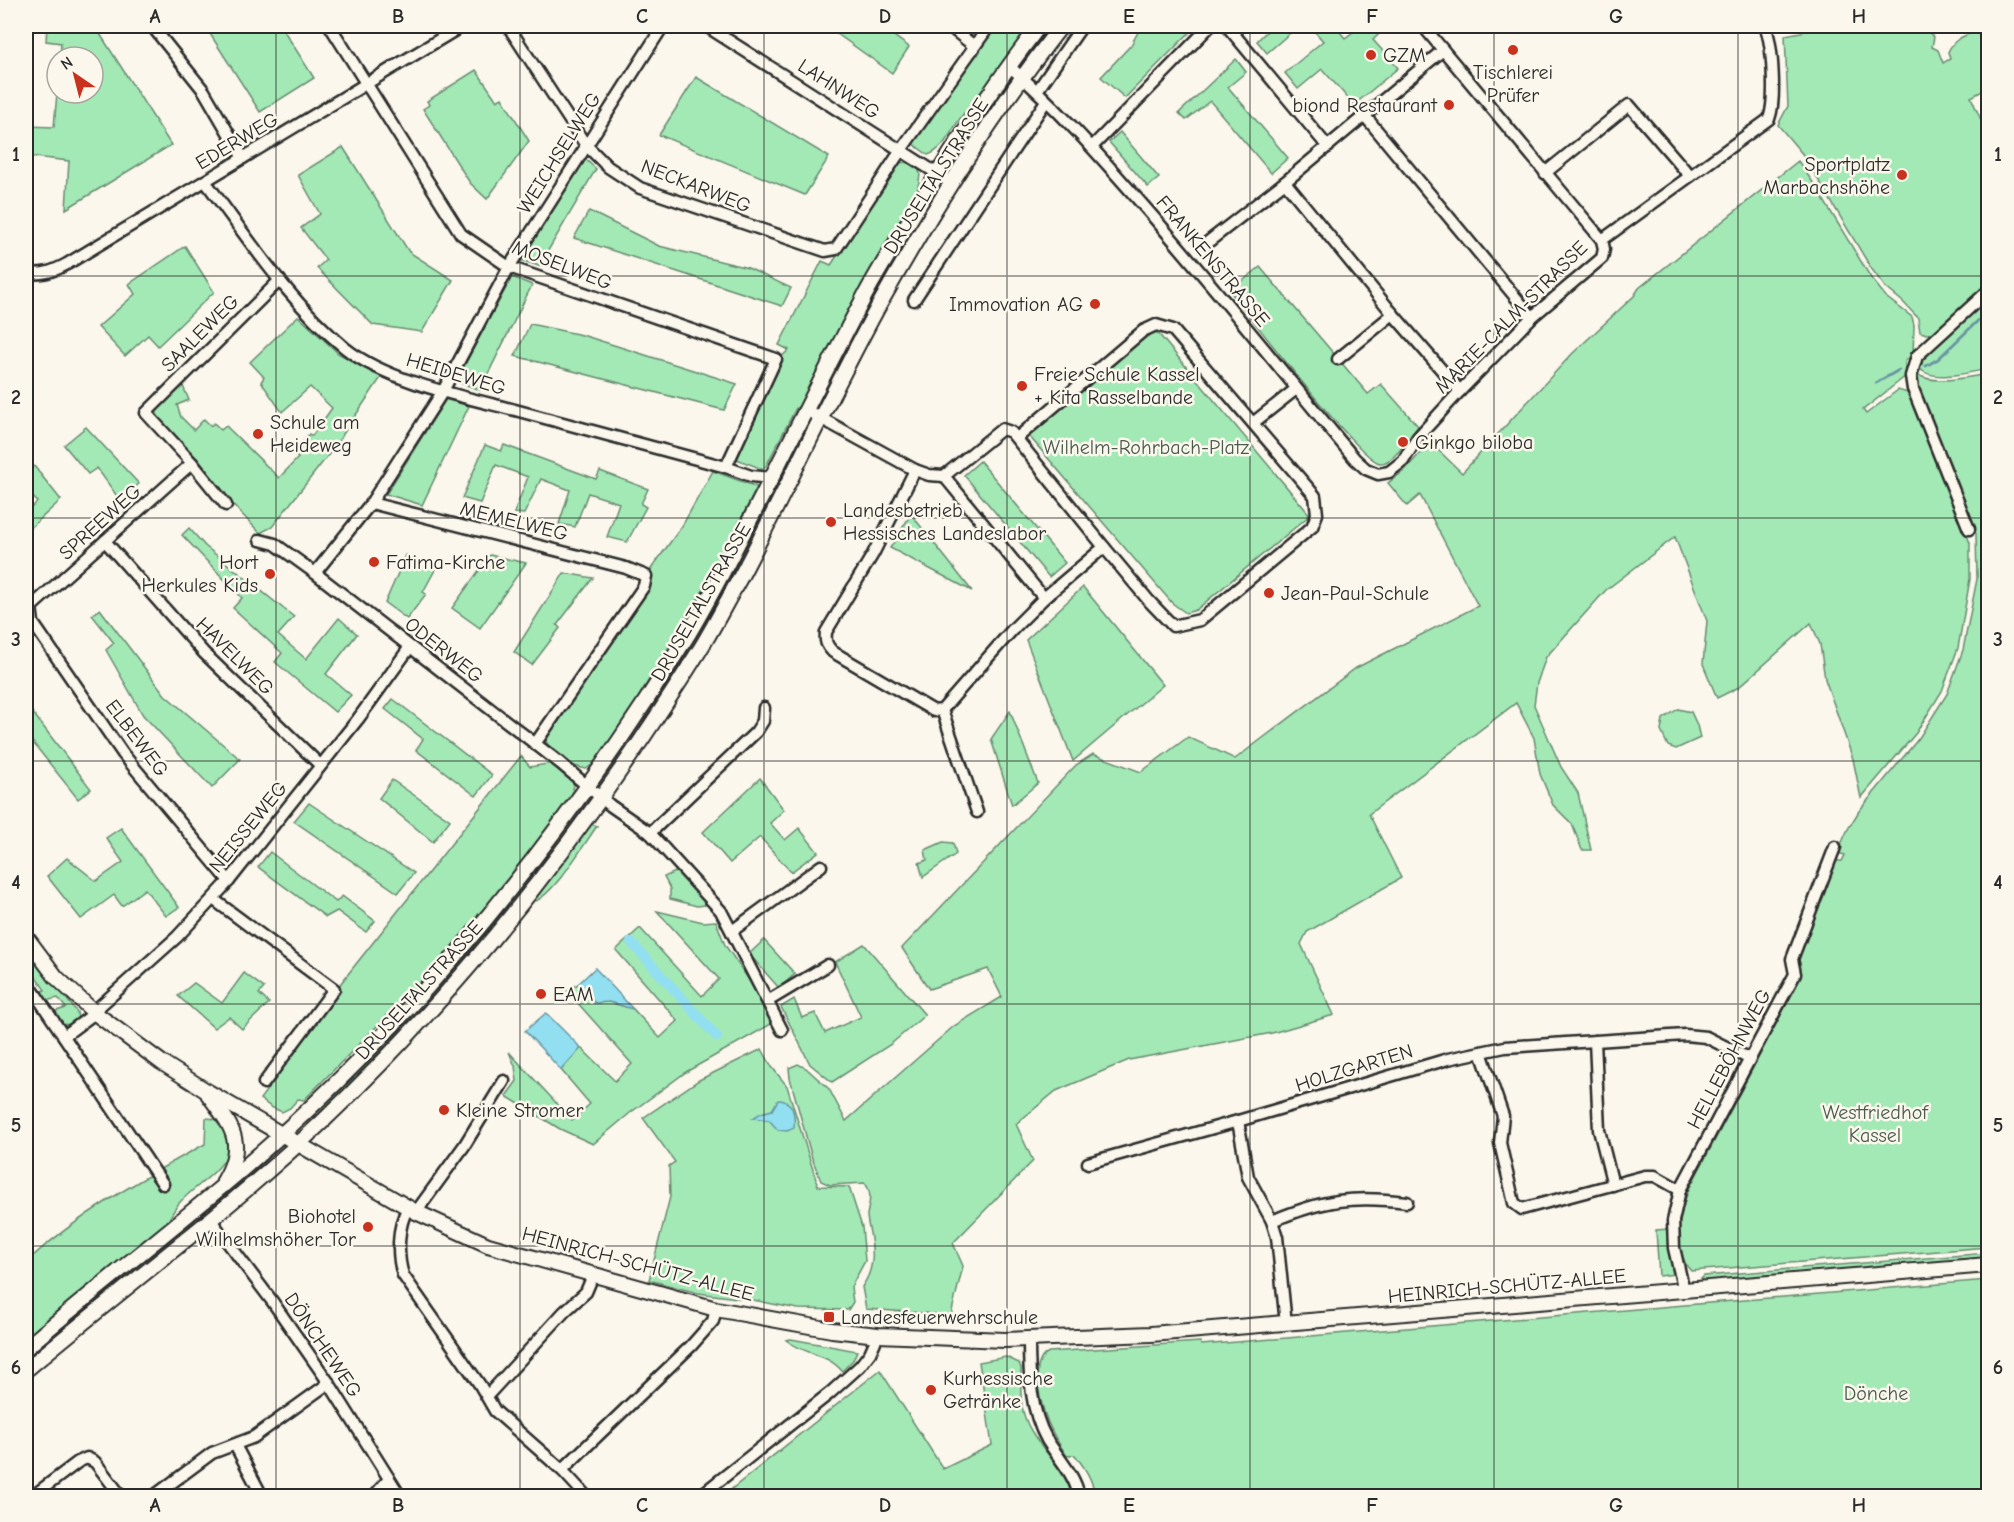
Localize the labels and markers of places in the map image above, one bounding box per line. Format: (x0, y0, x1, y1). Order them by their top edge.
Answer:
marker: Tischlerei Prüfer (1506, 43, 1520, 57)
place label: GZM (1383, 44, 1426, 67)
marker: GZM (1364, 48, 1378, 62)
place label: Tischlerei Prüfer (1473, 61, 1553, 107)
place label: biond Restaurant (1292, 94, 1438, 117)
marker: biond Restaurant (1442, 98, 1456, 112)
place label: Sportplatz Marbachshöhe (1763, 153, 1890, 199)
marker: Sportplatz Marbachshöhe (1895, 168, 1909, 182)
place label: Immovation AG (949, 293, 1083, 316)
marker: Immovation AG (1088, 297, 1102, 311)
place label: Freie Schule Kassel + Kita Rasselbande (1034, 363, 1200, 409)
marker: Freie Schule Kassel + Kita Rasselbande (1015, 379, 1029, 393)
place label: Schule am Heideweg (270, 411, 360, 457)
marker: Schule am Heideweg (251, 427, 265, 441)
place label: Ginkgo biloba (1415, 431, 1533, 454)
marker: Ginkgo biloba (1396, 435, 1410, 449)
place label: Landesbetrieb Hessisches Landeslabor (843, 499, 1046, 545)
marker: Landesbetrieb Hessisches Landeslabor (824, 515, 838, 529)
place label: Hort Herkules Kids (142, 551, 259, 597)
place label: Fatima-Kirche (386, 551, 505, 574)
marker: Fatima-Kirche (367, 555, 381, 569)
marker: Hort Herkules Kids (263, 567, 277, 581)
place label: Jean-Paul-Schule (1281, 582, 1429, 605)
marker: Jean-Paul-Schule (1262, 586, 1276, 600)
place label: EAM (553, 983, 593, 1006)
marker: EAM (534, 987, 548, 1001)
place label: Kleine Stromer (456, 1099, 583, 1122)
marker: Kleine Stromer (437, 1103, 451, 1117)
place label: Biohotel Wilhelmshöher Tor (196, 1205, 356, 1251)
marker: Biohotel Wilhelmshöher Tor (361, 1220, 375, 1234)
place label: Landesfeuerwehrschule (841, 1306, 1038, 1329)
marker: Landesfeuerwehrschule (822, 1310, 836, 1324)
place label: Kurhessische Getränke (943, 1367, 1053, 1413)
marker: Kurhessische Getränke (924, 1383, 938, 1397)

